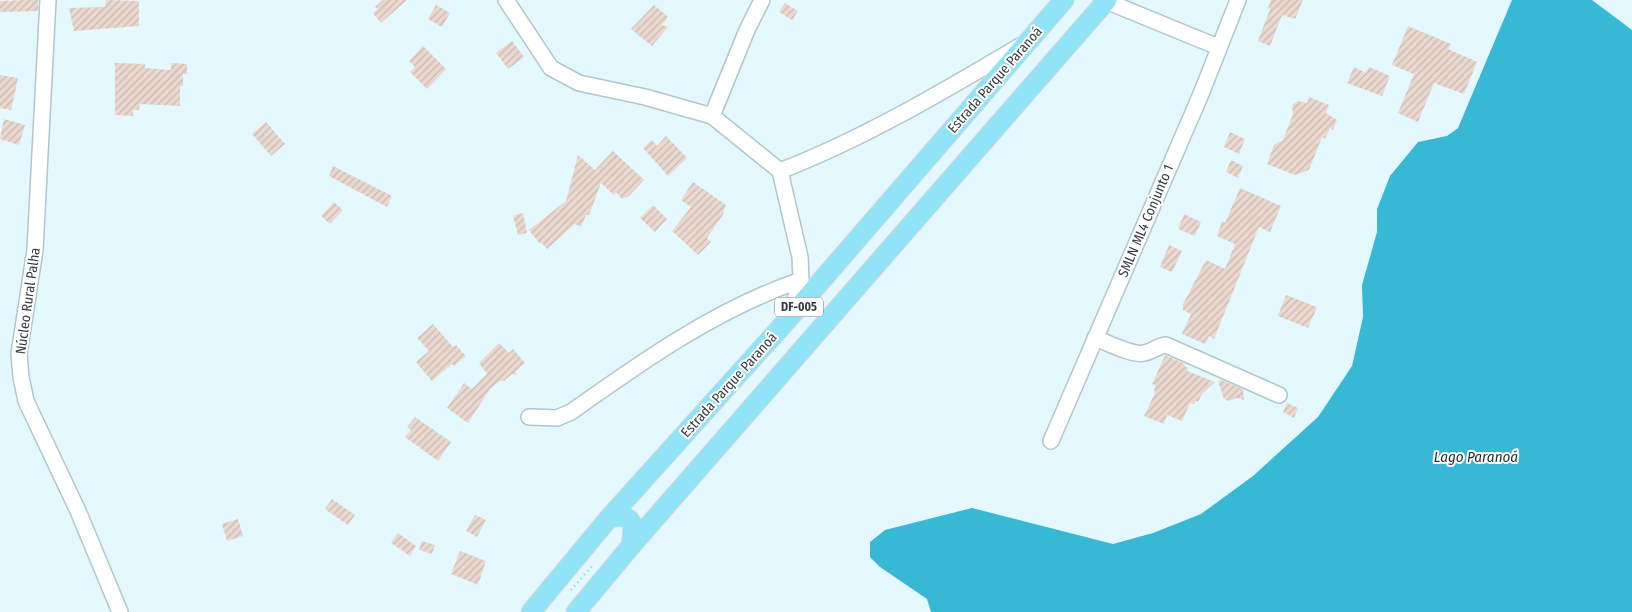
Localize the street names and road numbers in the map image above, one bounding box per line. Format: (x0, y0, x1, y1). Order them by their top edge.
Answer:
street label: Estrada Parque Paranoá (944, 23, 1046, 137)
street label: SMLN ML4 Conjunto 1 (1115, 162, 1177, 280)
street label: Núcleo Rural Palha (12, 247, 44, 355)
road number: DF-005 (775, 298, 823, 316)
street label: Estrada Parque Paranoá (677, 329, 781, 441)

